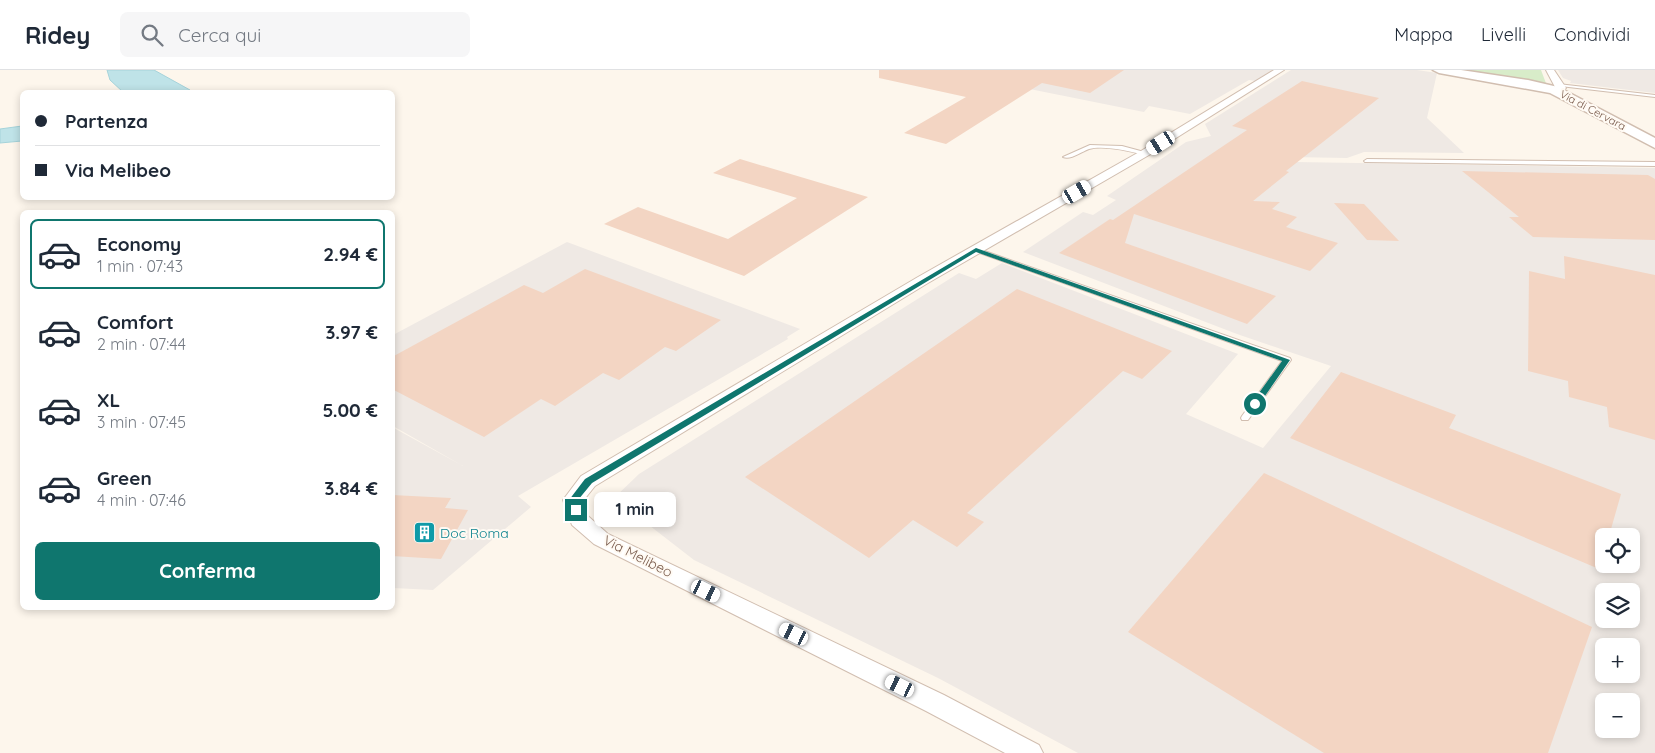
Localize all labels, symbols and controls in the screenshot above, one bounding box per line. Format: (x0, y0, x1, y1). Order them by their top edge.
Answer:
search box (120, 12, 470, 57)
text: Ridey (25, 20, 90, 50)
icon: search (138, 21, 166, 49)
text: Cerca qui (178, 23, 261, 47)
text: Mappa (1394, 23, 1453, 46)
text: Livelli (1481, 23, 1526, 46)
text: Condividi (1554, 23, 1630, 46)
street label: Via di Cervara (1558, 87, 1628, 133)
text: Partenza (65, 109, 148, 133)
car (1144, 129, 1177, 157)
text: Via Melibeo (65, 158, 171, 182)
car (1060, 178, 1093, 206)
icon: car (37, 232, 82, 277)
text: Economy (97, 232, 181, 256)
text: 2.94 € (323, 242, 378, 266)
text: 1 min · 07:43 (97, 256, 183, 276)
icon: car (37, 310, 82, 355)
text: Comfort (97, 310, 174, 334)
text: 3.97 € (325, 320, 378, 344)
text: 2 min · 07:44 (97, 334, 186, 354)
icon: car (37, 388, 82, 433)
text: XL (97, 388, 120, 412)
route start (1244, 393, 1266, 415)
text: 5.00 € (323, 398, 378, 422)
text: 3 min · 07:45 (97, 412, 186, 432)
icon: car (37, 466, 82, 511)
text: Green (97, 466, 152, 490)
text: 3.84 € (324, 476, 378, 500)
text: 4 min · 07:46 (97, 490, 186, 510)
callout: 1 min (594, 492, 676, 528)
route end (565, 499, 587, 521)
text: 1 min (616, 499, 654, 519)
building icon: Doc Roma (412, 521, 436, 545)
place label: Doc Roma (440, 524, 509, 542)
map controls (1595, 528, 1640, 738)
button: locate (1595, 528, 1640, 573)
street label: Via Melibeo (600, 531, 676, 581)
button: Conferma (35, 542, 380, 600)
car (689, 578, 722, 604)
button: layers (1595, 583, 1640, 628)
car (777, 621, 810, 647)
button: + (1595, 638, 1640, 683)
car (883, 673, 916, 699)
button: − (1595, 693, 1640, 738)

